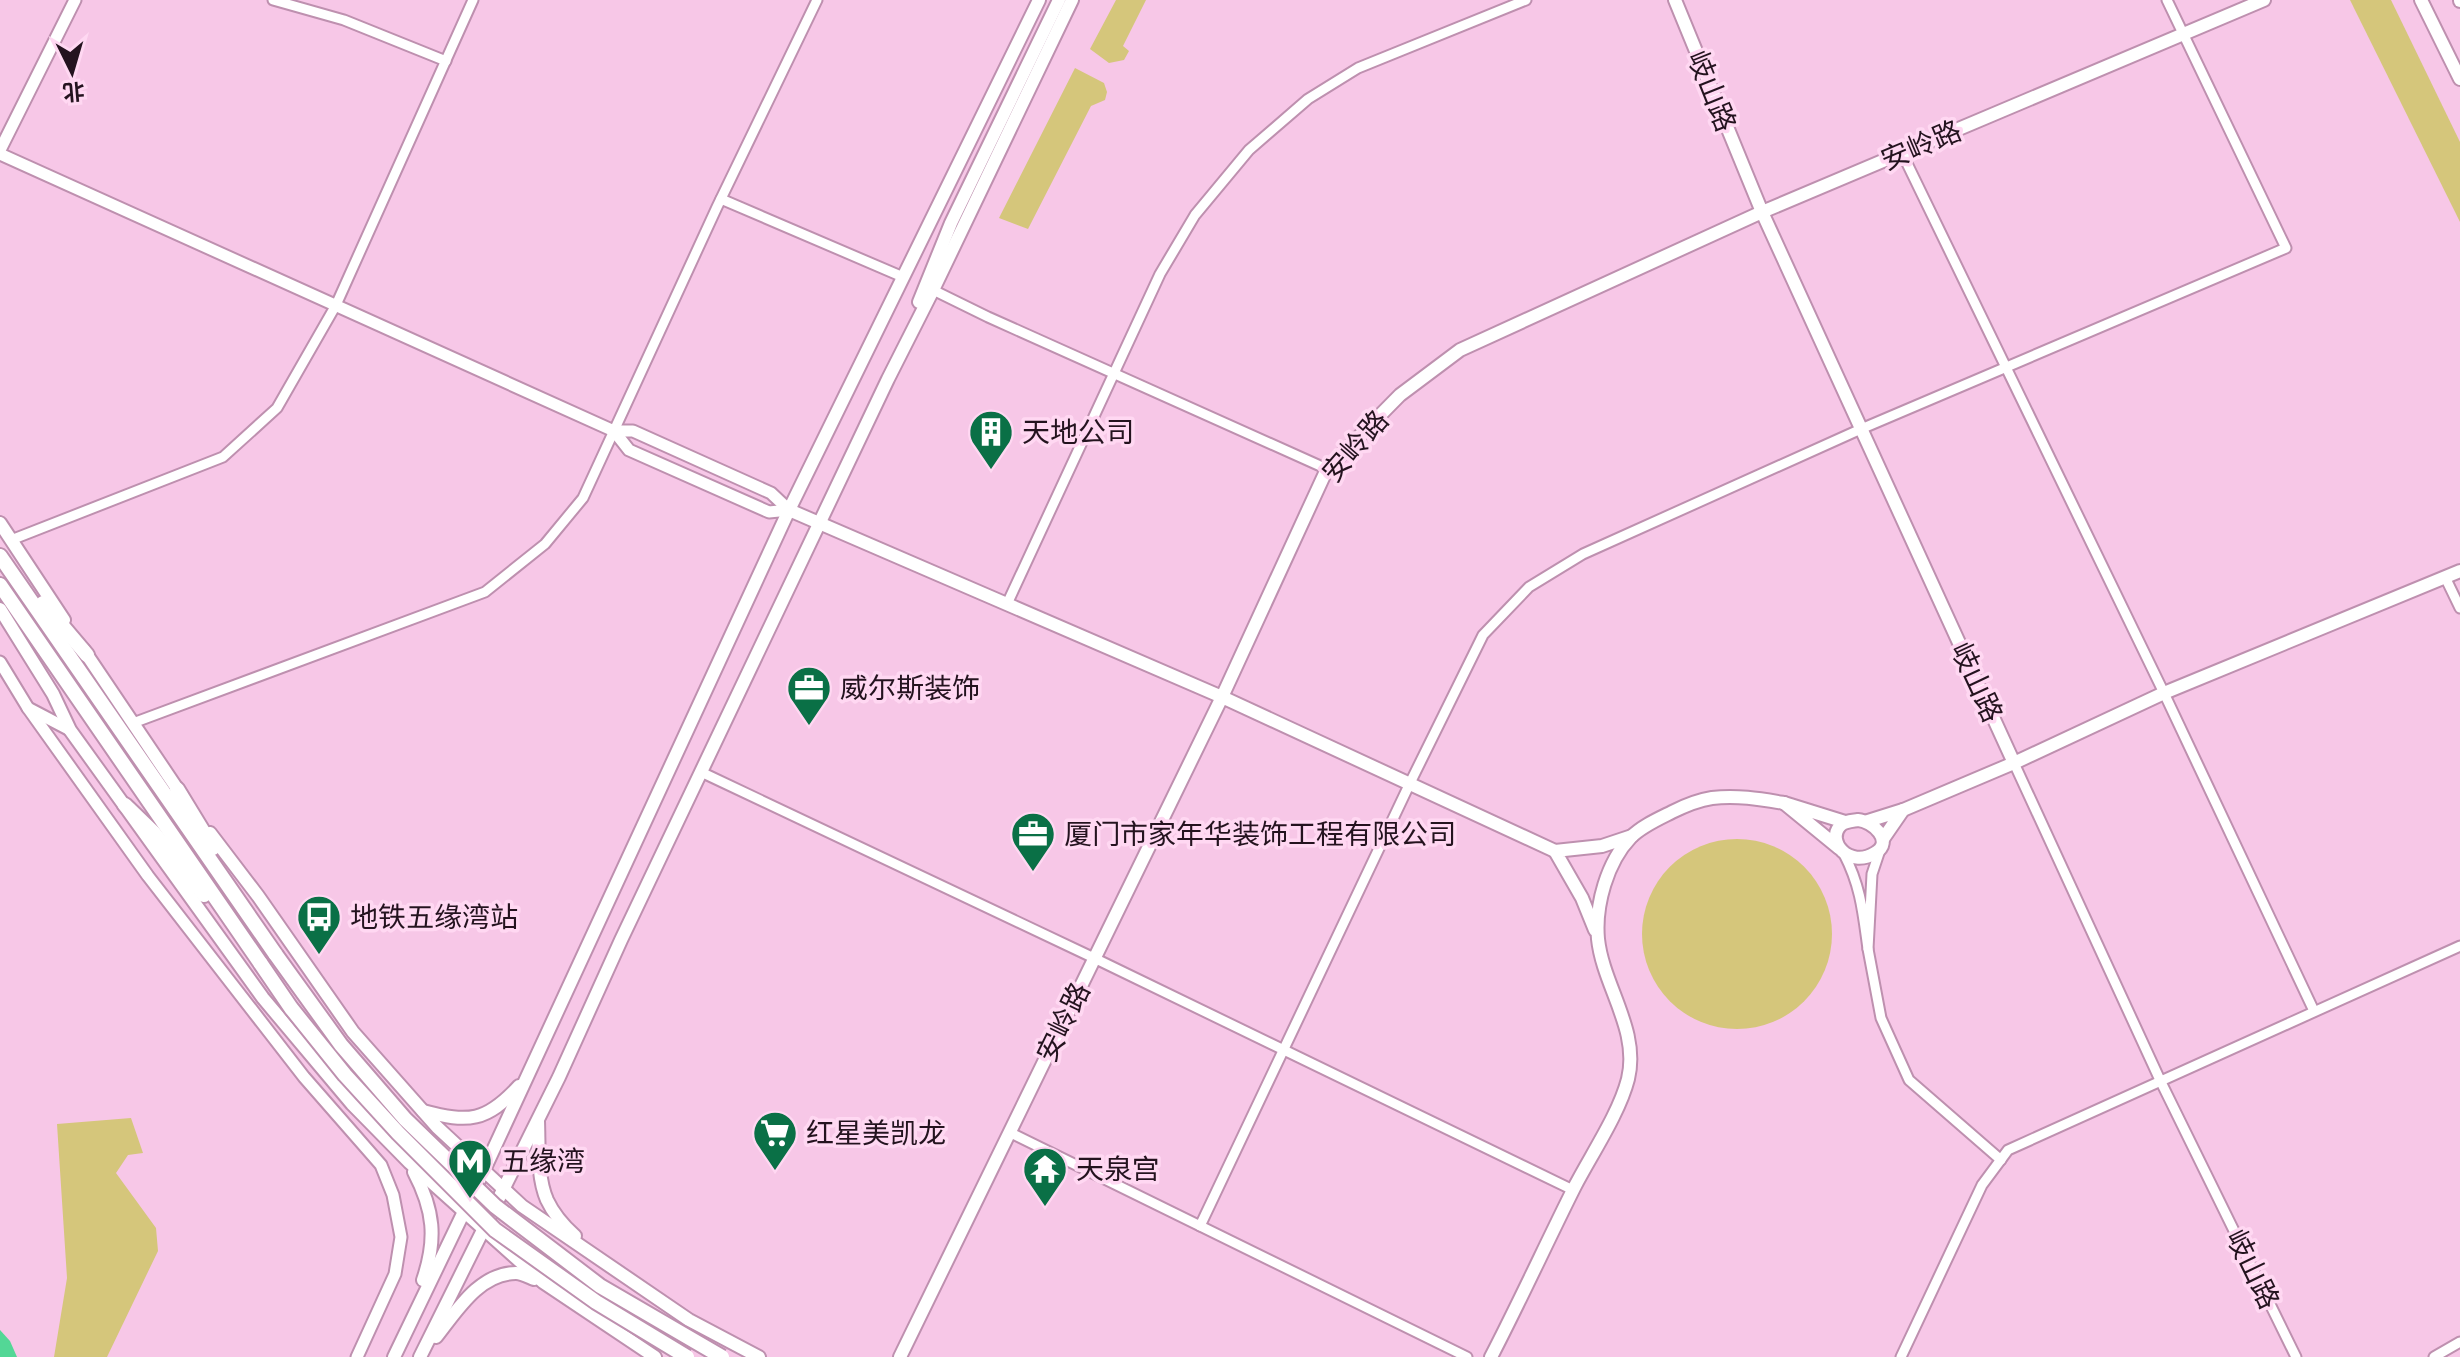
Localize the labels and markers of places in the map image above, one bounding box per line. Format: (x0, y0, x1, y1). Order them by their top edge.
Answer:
building icon: 天地公司 (967, 408, 1015, 471)
place label: 天地公司 (1022, 412, 1134, 450)
office icon: 威尔斯装饰 (785, 664, 833, 727)
place label: 威尔斯装饰 (840, 668, 980, 706)
office icon: 厦门市家年华装饰工程有限公司 (1009, 810, 1057, 873)
place label: 厦门市家年华装饰工程有限公司 (1064, 814, 1456, 852)
bus stop icon: 地铁五缘湾站 (295, 893, 343, 956)
place label: 地铁五缘湾站 (350, 897, 518, 935)
supermarket icon: 红星美凯龙 (751, 1109, 799, 1172)
place label: 红星美凯龙 (806, 1113, 946, 1151)
metro station icon: 五缘湾 (446, 1137, 494, 1200)
place label: 五缘湾 (501, 1141, 585, 1179)
temple icon: 天泉宫 (1021, 1145, 1069, 1208)
place label: 天泉宫 (1076, 1149, 1160, 1187)

